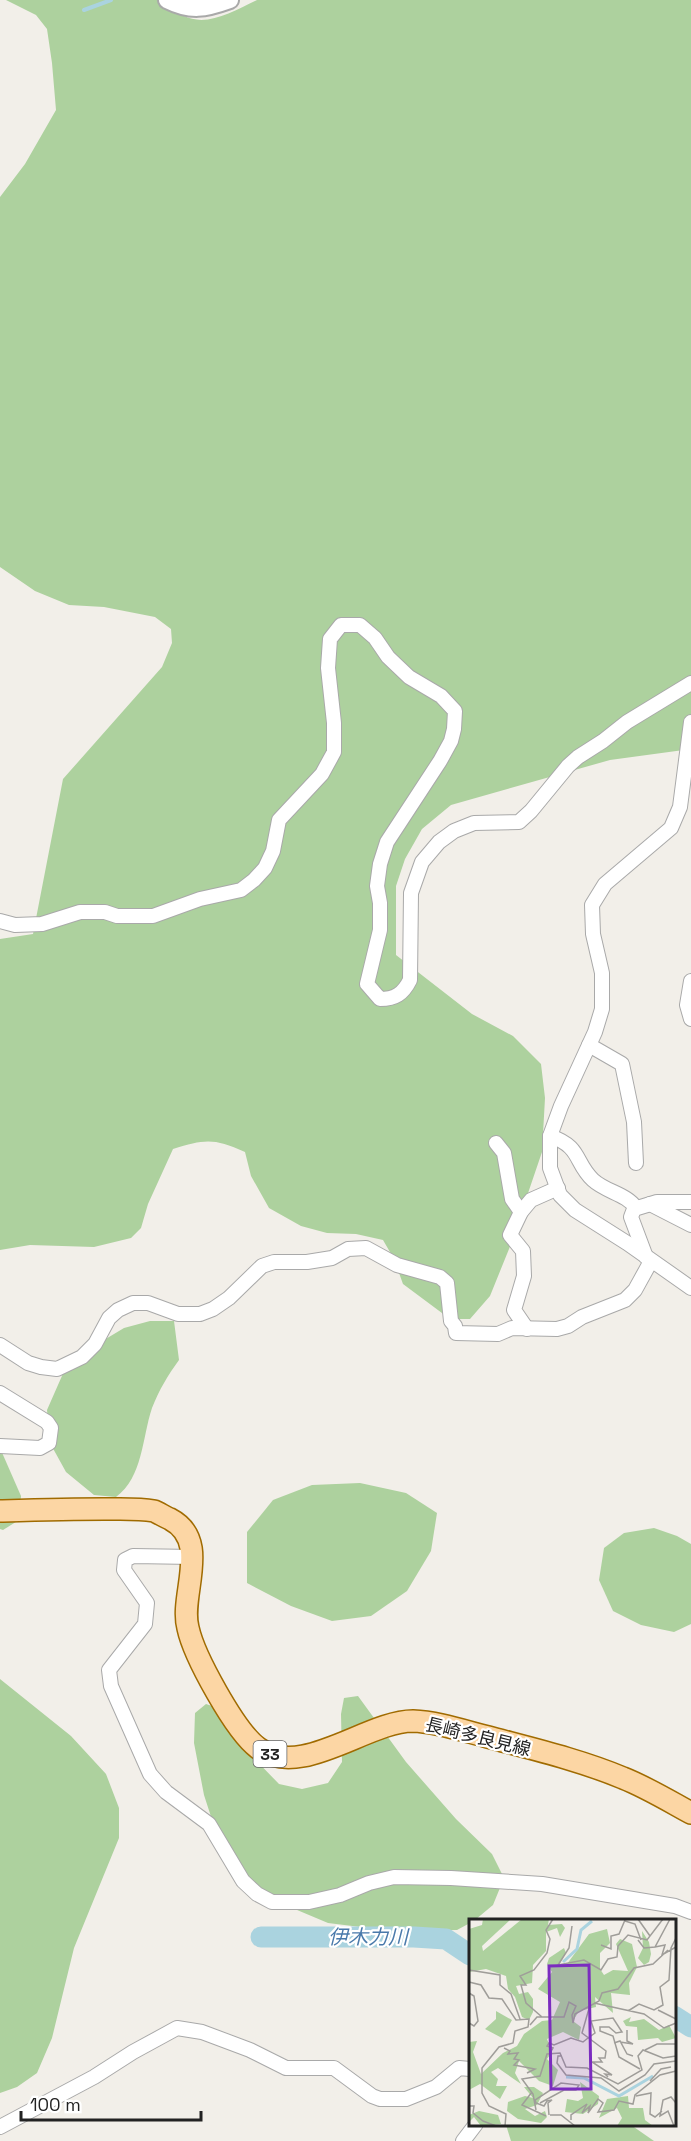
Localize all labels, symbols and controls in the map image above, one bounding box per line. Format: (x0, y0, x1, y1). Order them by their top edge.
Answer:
street label: 長崎多良見線 (423, 1712, 533, 1761)
road number: 33 (254, 1741, 286, 1767)
inset map (469, 1919, 676, 2126)
water label: 伊木力川 (328, 1924, 410, 1950)
scale bar (21, 2084, 201, 2122)
text: 100 m (30, 2093, 81, 2116)

